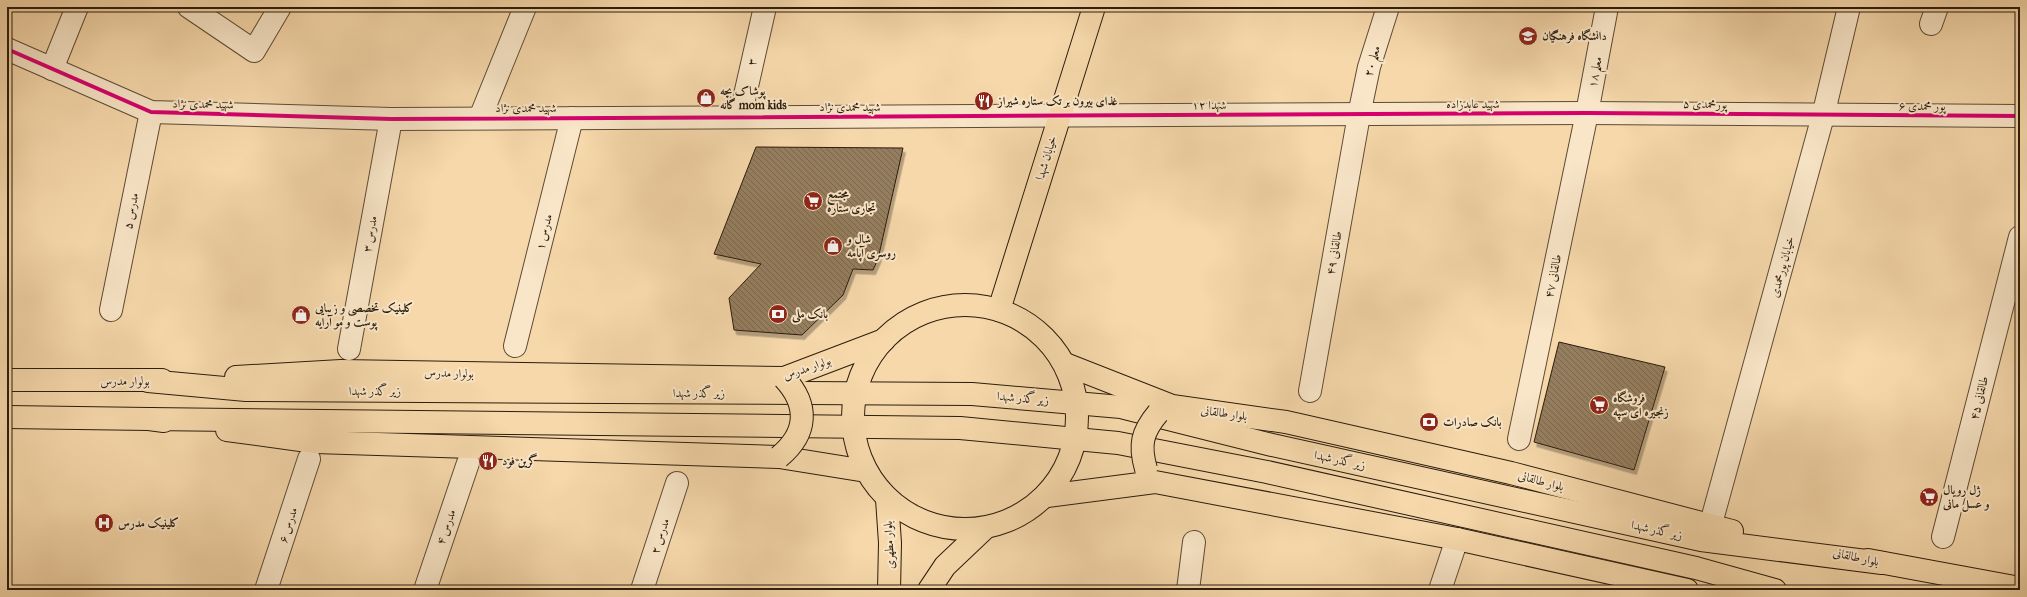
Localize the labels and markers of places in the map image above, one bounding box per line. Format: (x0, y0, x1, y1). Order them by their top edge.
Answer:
school or university icon: دانشگاه فرهنگیان (1517, 25, 1539, 47)
place label: دانشگاه فرهنگیان (1542, 28, 1607, 44)
place label: پوشاک بچه گانه mom kids (720, 84, 787, 112)
shop icon: پوشاک بچه گانه mom kids (695, 87, 717, 109)
restaurant icon: غذای بیرون بر تک ستاره شیراز (973, 90, 995, 112)
place label: غذای بیرون بر تک ستاره شیراز (996, 94, 1118, 108)
place label: مجتمع تجاری ستاره (827, 187, 876, 215)
supermarket icon: مجتمع تجاری ستاره (802, 190, 824, 212)
place label: شال و روسری آپامه (845, 232, 896, 262)
shop icon: شال و روسری آپامه (822, 235, 844, 257)
place label: کلینیک تخصصی و زیبایی پوست و مو آرایه (314, 301, 413, 331)
bank icon: بانک ملی (767, 303, 789, 325)
shop icon: کلینیک تخصصی و زیبایی پوست و مو آرایه (290, 304, 312, 326)
place label: بانک ملی (791, 307, 828, 324)
place label: فروشگاه زنجیره ای سپه (1613, 390, 1669, 420)
supermarket icon: فروشگاه زنجیره ای سپه (1588, 394, 1610, 416)
bank icon: بانک صادرات (1418, 411, 1440, 433)
place label: بانک صادرات (1443, 415, 1502, 429)
restaurant icon: گرین فود (477, 450, 499, 472)
place label: گرین فود (502, 453, 537, 469)
place label: ژل رویال و عسل مانی (1942, 483, 1990, 512)
supermarket icon: ژل رویال و عسل مانی (1918, 486, 1940, 508)
hospital icon: کلینیک مدرس (93, 512, 115, 534)
place label: کلینیک مدرس (118, 516, 179, 530)

